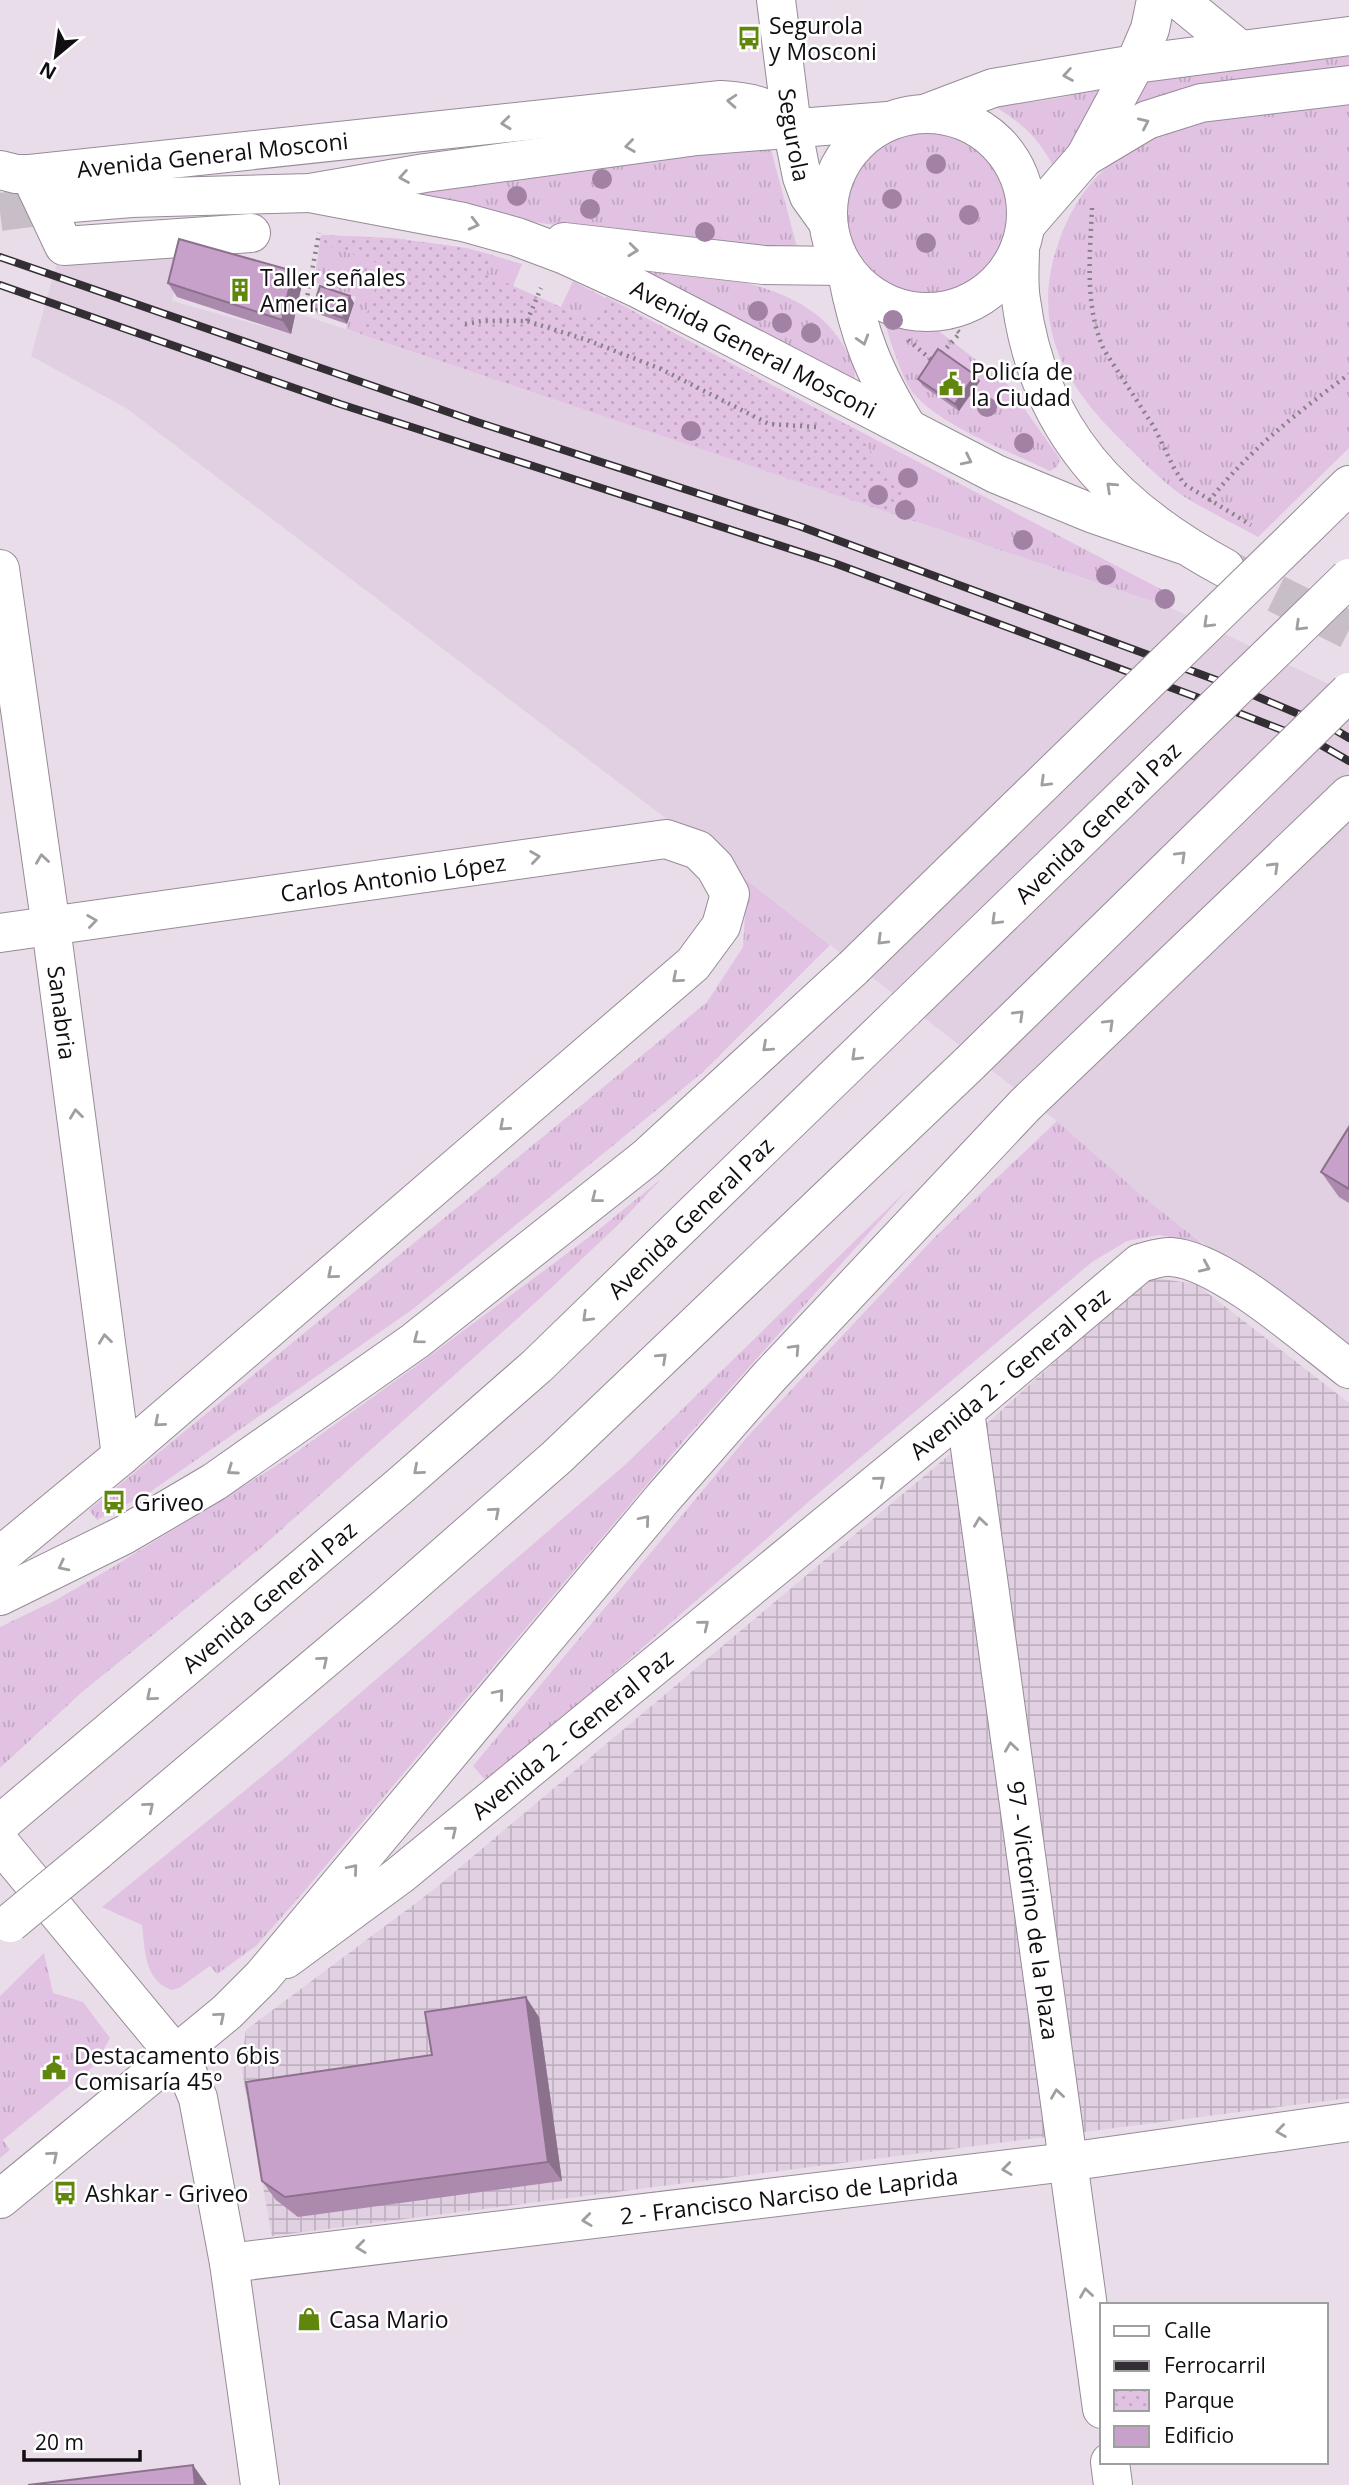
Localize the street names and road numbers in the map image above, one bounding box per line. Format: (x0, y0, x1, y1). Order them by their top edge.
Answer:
street label: Segurola (771, 86, 818, 184)
street label: Avenida General Mosconi (75, 124, 350, 185)
street label: Avenida General Mosconi (626, 272, 882, 426)
street label: Avenida General Paz (1007, 734, 1187, 910)
street label: Carlos Antonio López (278, 846, 508, 909)
street label: Sanabria (40, 964, 84, 1062)
street label: Avenida General Paz (600, 1130, 780, 1306)
street label: Avenida 2 - General Paz (902, 1280, 1116, 1466)
street label: Avenida General Paz (175, 1514, 363, 1680)
street label: Avenida 2 - General Paz (464, 1641, 680, 1826)
street label: 97 - Victorino de la Plaza (1000, 1779, 1067, 2042)
street label: 2 - Francisco Narciso de Laprida (618, 2159, 960, 2232)

